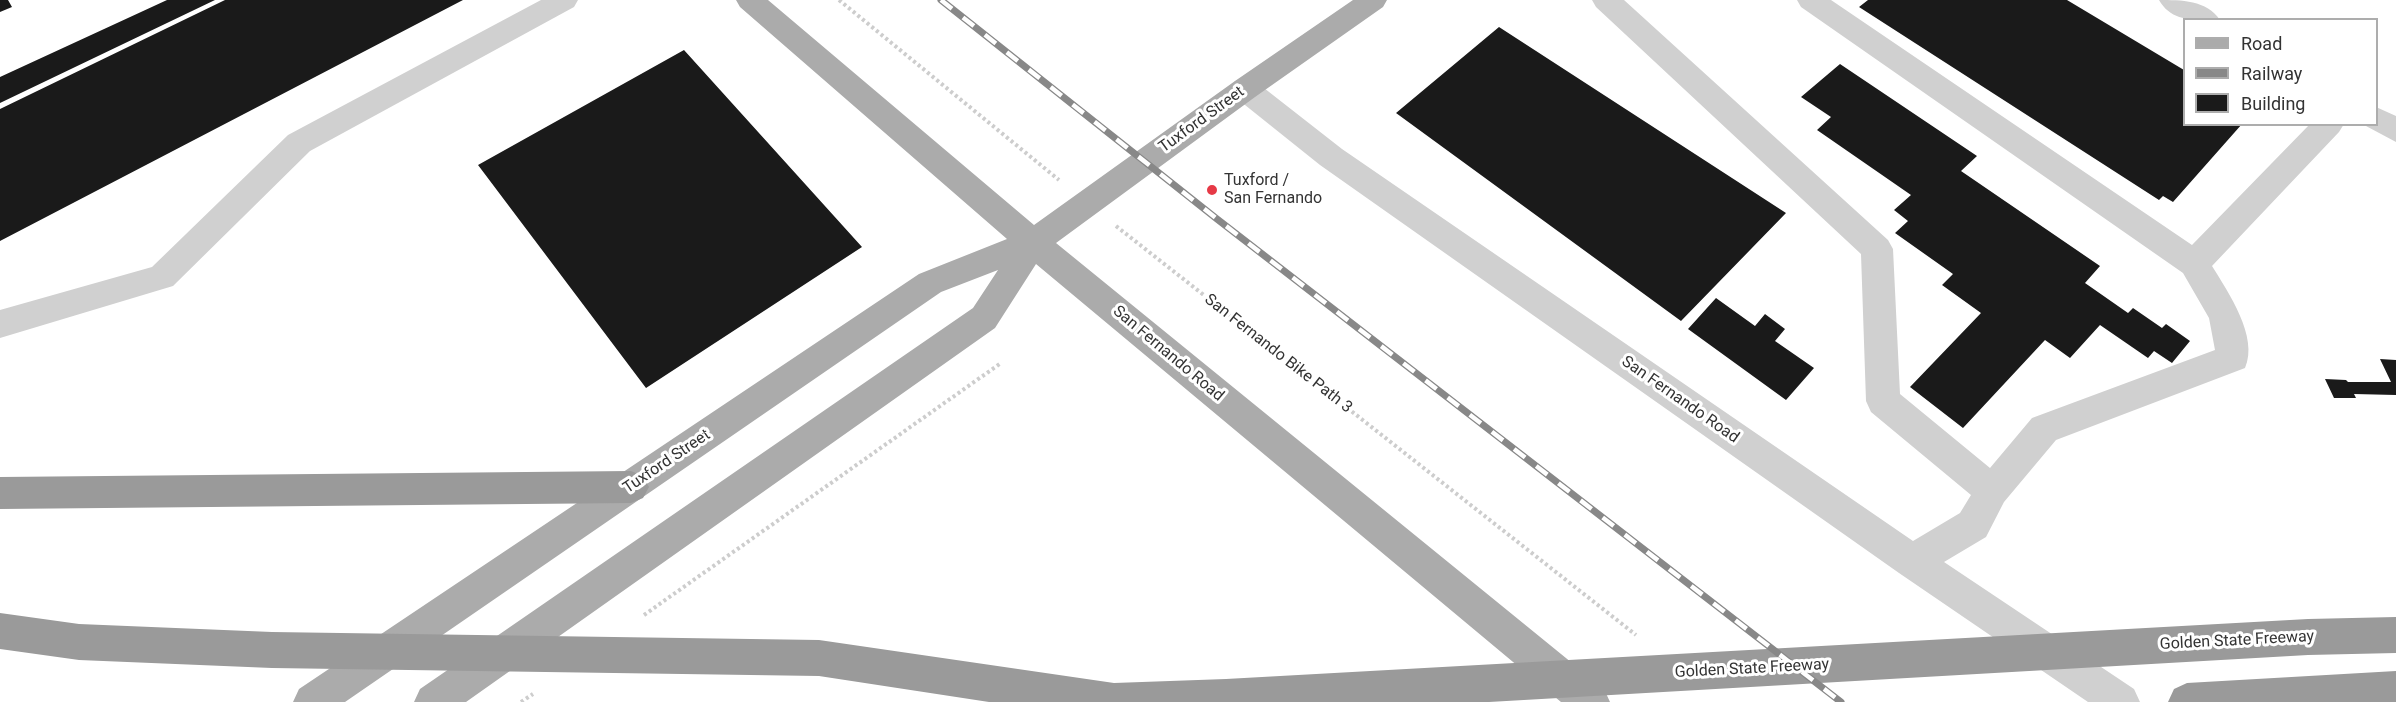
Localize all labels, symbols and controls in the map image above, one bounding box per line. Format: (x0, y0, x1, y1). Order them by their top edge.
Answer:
legend (2183, 18, 2378, 126)
text: Road (2241, 33, 2282, 54)
text: Railway (2241, 63, 2302, 84)
street label: Tuxford Street (1156, 83, 1248, 157)
text: Building (2241, 93, 2305, 114)
place label: Tuxford / San Fernando (1224, 171, 1322, 209)
marker: Tuxford / San Fernando (1205, 183, 1219, 197)
street label: San Fernando Bike Path 3 (1200, 290, 1356, 418)
street label: San Fernando Road (1109, 302, 1227, 406)
street label: San Fernando Road (1618, 352, 1742, 448)
street label: Tuxford Street (620, 426, 714, 498)
street label: Golden State Freeway (2159, 627, 2315, 655)
street label: Golden State Freeway (1674, 655, 1830, 683)

